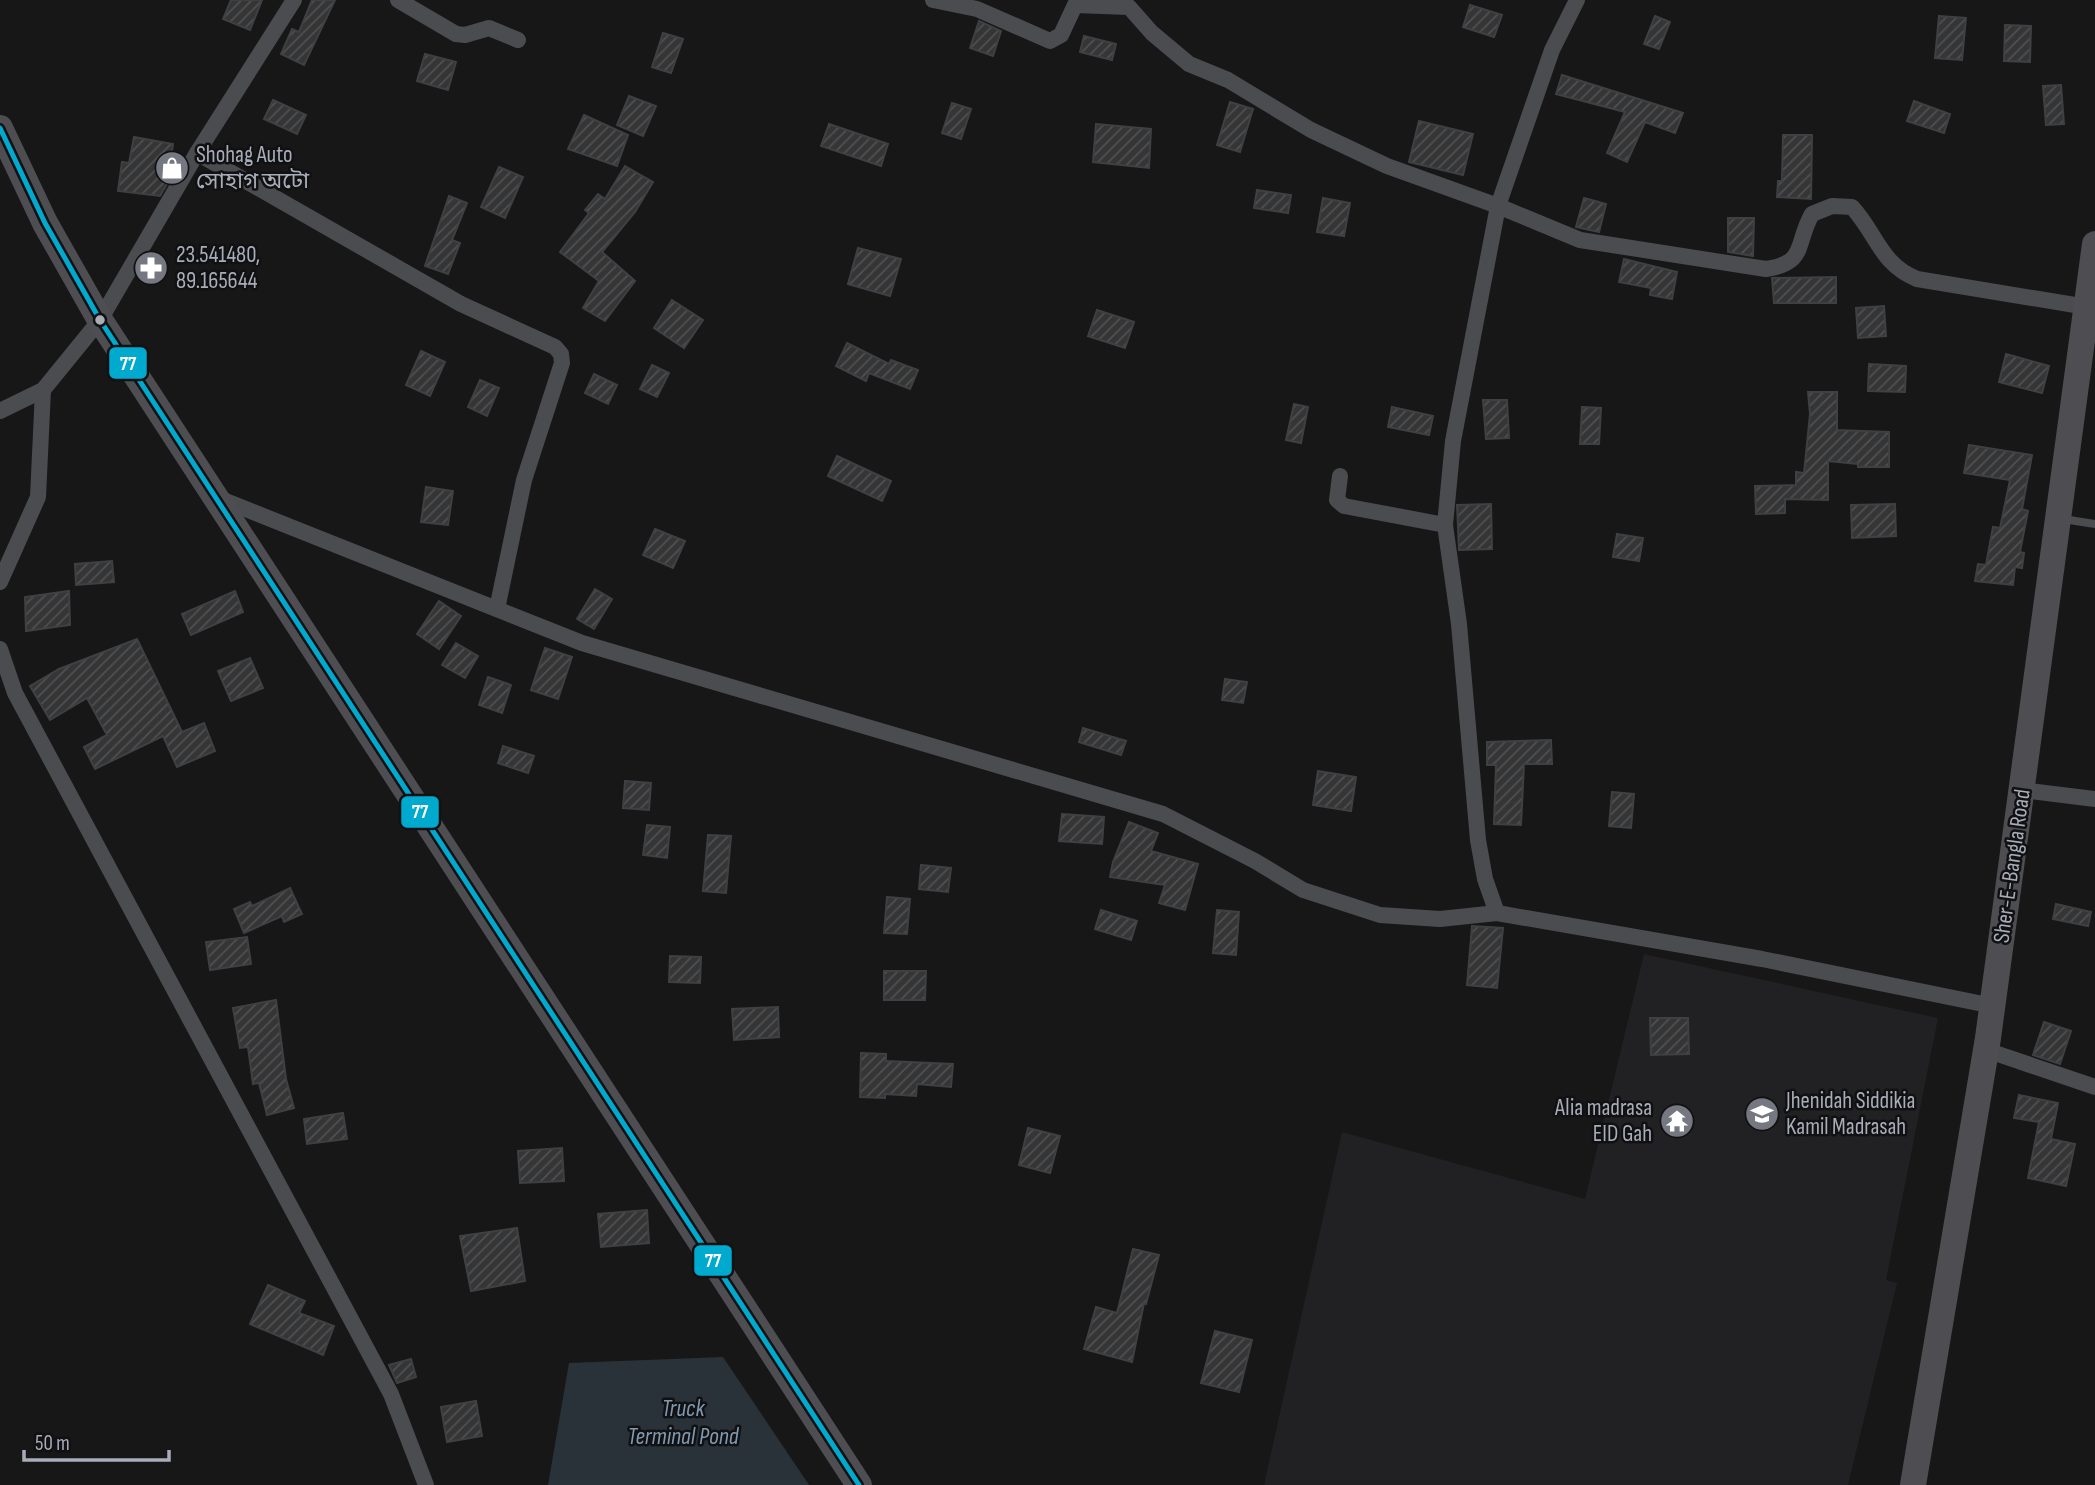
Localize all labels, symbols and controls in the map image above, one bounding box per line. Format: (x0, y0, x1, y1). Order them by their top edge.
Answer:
place label: Shohag Auto সোহাগ অটো (196, 141, 310, 195)
shop icon: Shohag Auto সোহাগ অটো (153, 149, 191, 187)
place label: 23.541480, 89.165644 (176, 241, 260, 295)
pharmacy icon: 23.541480, 89.165644 (132, 249, 170, 287)
unlabelled marker (93, 313, 107, 327)
line badge: 77 (108, 346, 148, 380)
text: 77 (120, 353, 137, 376)
street label: Sher-E-Bangla Road (1987, 787, 2037, 945)
line badge: 77 (400, 795, 440, 829)
text: 77 (412, 801, 429, 824)
place label: Jhenidah Siddikia Kamil Madrasah (1785, 1087, 1915, 1141)
place label: Alia madrasa EID Gah (1554, 1094, 1652, 1148)
school or university icon: Jhenidah Siddikia Kamil Madrasah (1743, 1095, 1781, 1133)
temple icon: Alia madrasa EID Gah (1658, 1102, 1696, 1140)
line badge: 77 (693, 1244, 733, 1277)
text: 77 (705, 1250, 722, 1273)
water label: Truck Terminal Pond (628, 1394, 740, 1451)
scale bar (24, 1418, 170, 1462)
text: 50 m (35, 1431, 70, 1456)

